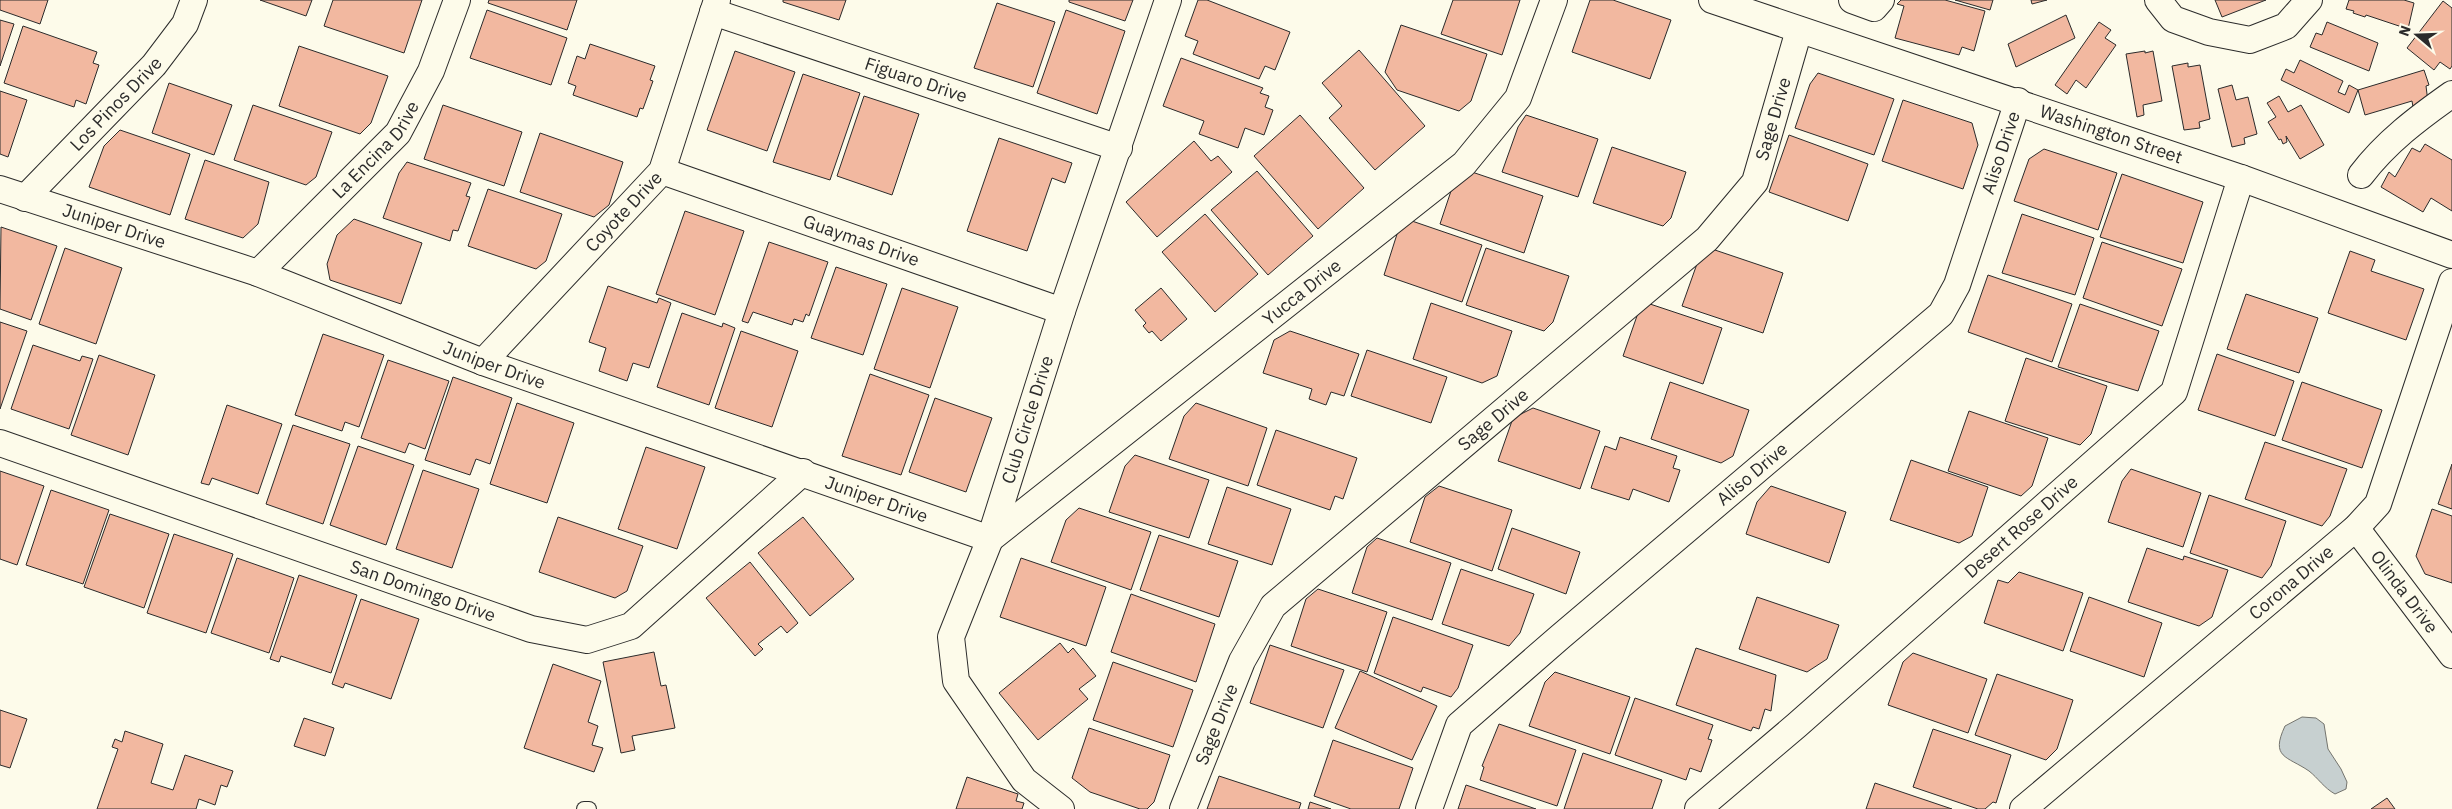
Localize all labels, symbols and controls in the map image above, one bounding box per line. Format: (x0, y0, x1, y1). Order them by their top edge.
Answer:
north arrow (2392, 10, 2442, 60)
text: N (2395, 23, 2415, 38)
street label: Los Pinos Drive (65, 52, 167, 156)
street label: Figuaro Drive (862, 52, 970, 107)
street label: Sage Drive (1750, 74, 1796, 163)
street label: La Encina Drive (327, 97, 424, 203)
street label: Washington Street (2037, 99, 2185, 168)
street label: Aliso Drive (1976, 108, 2025, 197)
street label: Coyote Drive (580, 166, 667, 257)
street label: Juniper Drive (60, 198, 169, 253)
street label: Guaymas Drive (800, 209, 923, 271)
street label: Yucca Drive (1258, 254, 1346, 330)
street label: Juniper Drive (440, 335, 549, 394)
street label: Club Circle Drive (996, 352, 1058, 486)
street label: Sage Drive (1453, 383, 1533, 456)
street label: Aliso Drive (1712, 437, 1792, 510)
street label: Juniper Drive (822, 470, 931, 527)
street label: Desert Rose Drive (1959, 470, 2083, 583)
street label: Corona Drive (2244, 540, 2338, 625)
street label: Olinda Drive (2366, 545, 2444, 638)
street label: San Domingo Drive (347, 555, 499, 627)
street label: Sage Drive (1190, 680, 1243, 768)

